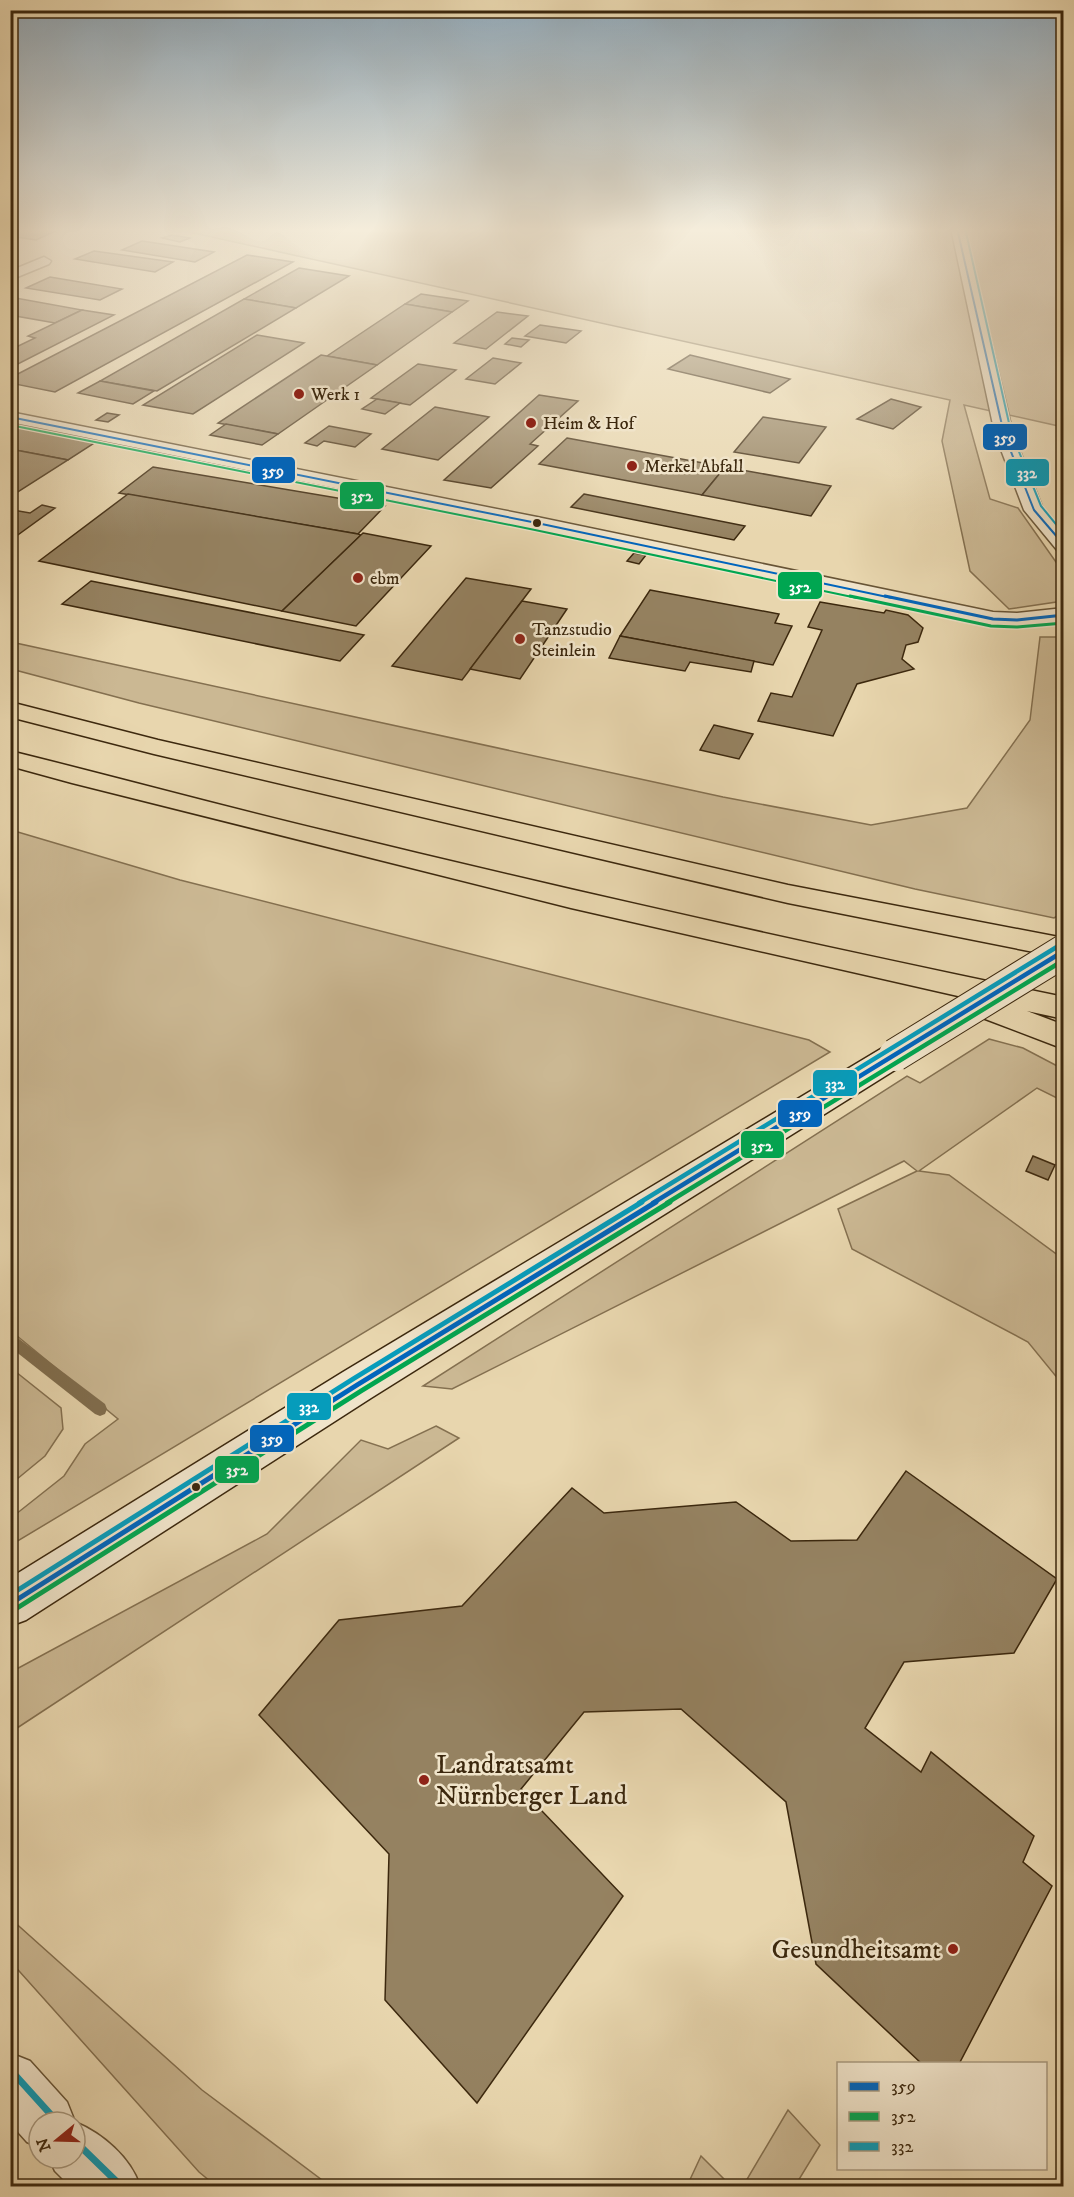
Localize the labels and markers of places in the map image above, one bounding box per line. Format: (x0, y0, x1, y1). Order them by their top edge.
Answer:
place label: Werk 1 (310, 384, 360, 406)
marker: Werk 1 (292, 387, 306, 401)
place label: Heim & Hof (543, 413, 638, 435)
marker: Heim & Hof (524, 416, 538, 430)
place label: Merkel Abfall (644, 456, 744, 478)
marker: Merkel Abfall (625, 459, 639, 473)
unlabelled marker (531, 517, 543, 529)
place label: ebm (370, 568, 399, 590)
marker: ebm (351, 571, 365, 585)
place label: Tanzstudio Steinlein (532, 619, 612, 662)
marker: Tanzstudio Steinlein (513, 632, 527, 646)
unlabelled marker (190, 1481, 202, 1493)
place label: Landratsamt Nürnberger Land (436, 1748, 628, 1813)
marker: Landratsamt Nürnberger Land (417, 1773, 431, 1787)
place label: Gesundheitsamt (771, 1933, 941, 1967)
marker: Gesundheitsamt (946, 1942, 960, 1956)

